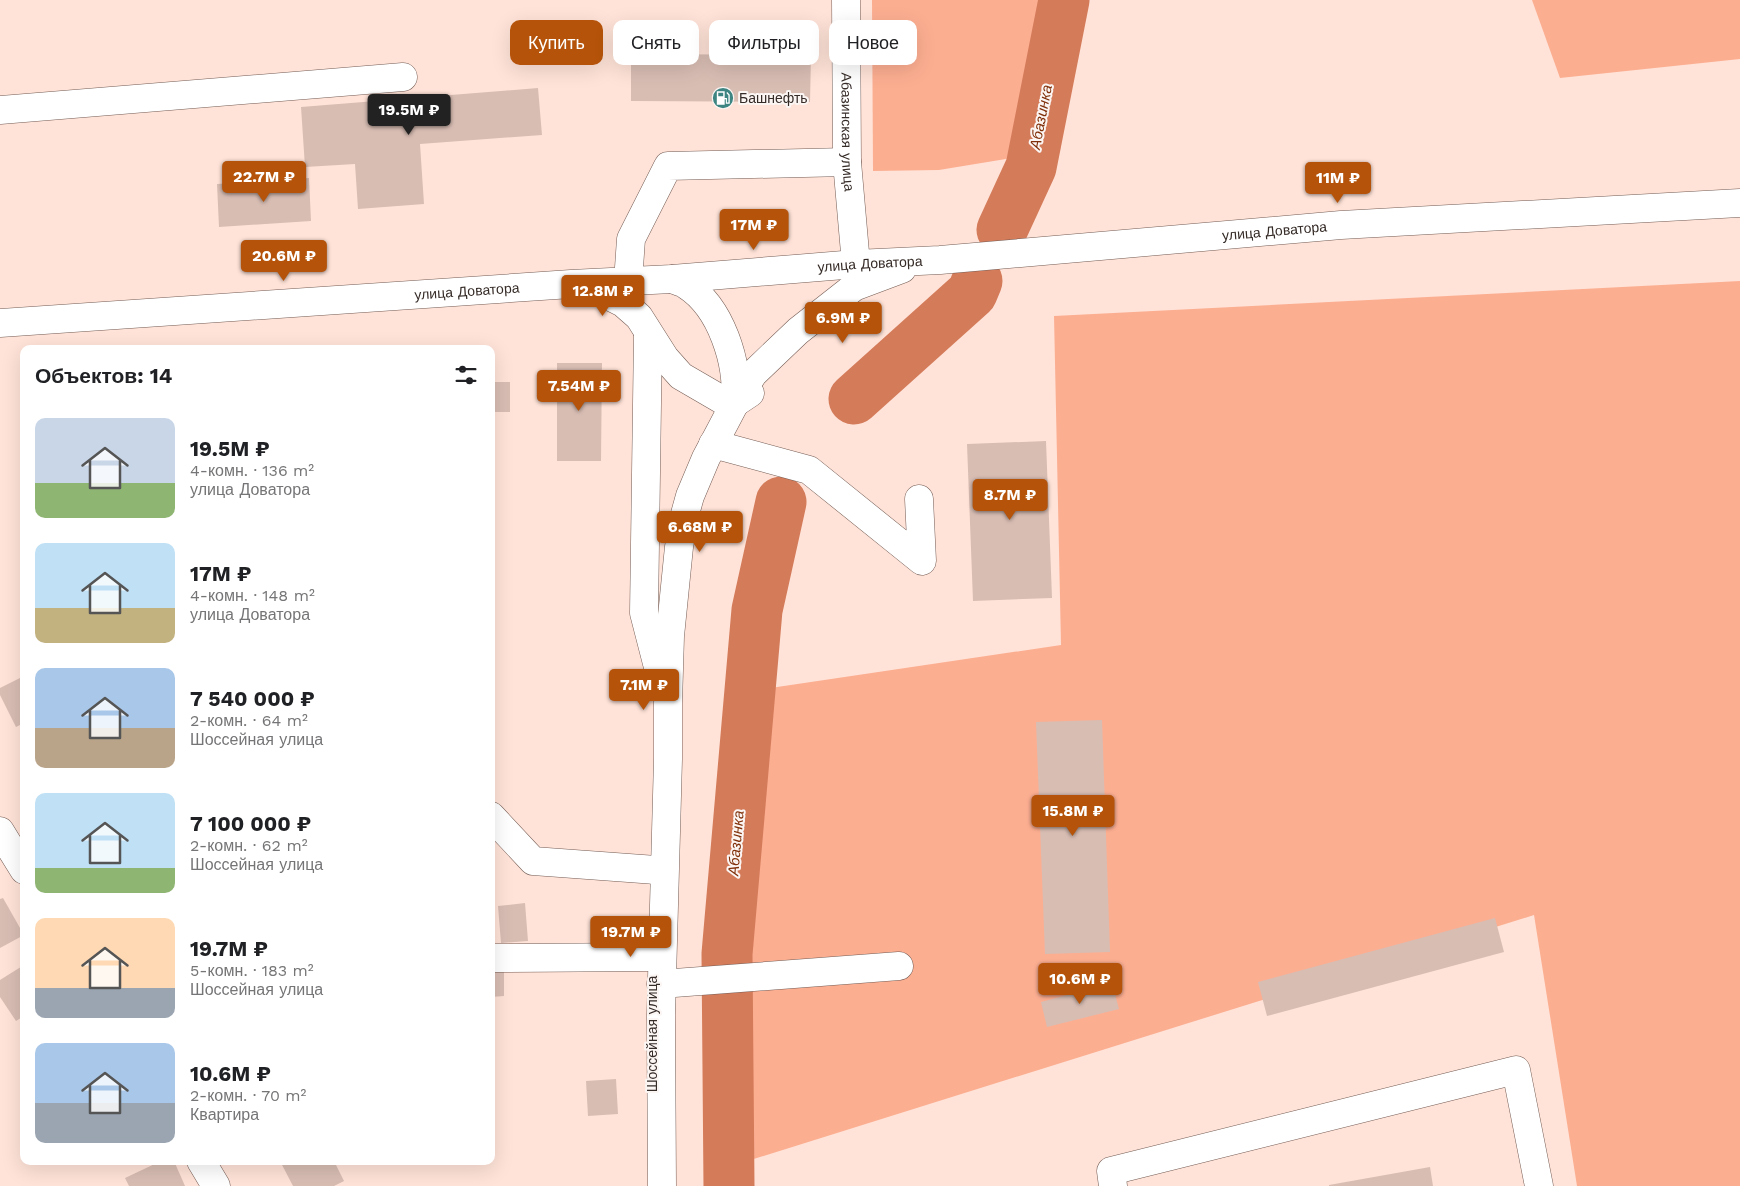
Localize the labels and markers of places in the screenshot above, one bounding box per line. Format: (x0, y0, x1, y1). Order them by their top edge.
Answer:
fuel station icon: Башнефть (711, 86, 735, 110)
place label: Башнефть (739, 90, 808, 106)
pin: 19.5M ₽ (363, 94, 455, 136)
pin: 22.7M ₽ (218, 160, 310, 203)
pin: 11M ₽ (1303, 162, 1373, 204)
pin: 17M ₽ (719, 208, 789, 251)
pin: 20.6M ₽ (238, 240, 330, 282)
pin: 12.8M ₽ (557, 274, 649, 317)
pin: 6.9M ₽ (802, 302, 884, 344)
pin: 7.54M ₽ (533, 370, 625, 412)
pin: 8.7M ₽ (969, 478, 1051, 521)
pin: 6.68M ₽ (654, 510, 746, 553)
pin: 7.1M ₽ (603, 668, 685, 711)
pin: 15.8M ₽ (1027, 794, 1119, 837)
pin: 19.7M ₽ (585, 916, 677, 958)
pin: 10.6M ₽ (1034, 962, 1126, 1005)

